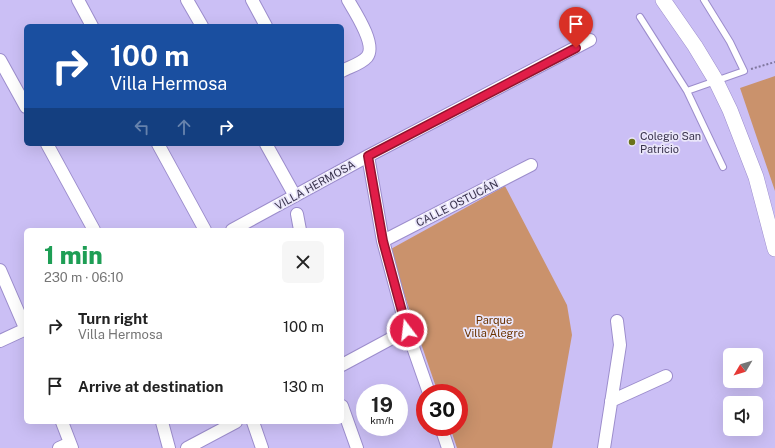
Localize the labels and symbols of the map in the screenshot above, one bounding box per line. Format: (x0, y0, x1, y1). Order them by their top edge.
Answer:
pin (559, 7.0, 593, 48)
place label: Colegio San Patricio (640, 130, 701, 155)
marker: Colegio San Patricio (627, 137, 637, 147)
street label: VILLA HERMOSA (273, 158, 357, 212)
street label: CALLE OSTUCÁN (414, 176, 500, 229)
position arrow (386, 309, 428, 351)
park label: Parque Villa Alegre (464, 314, 524, 339)
north arrow (723, 348, 763, 388)
speed limit sign: 30 (416, 384, 468, 436)

